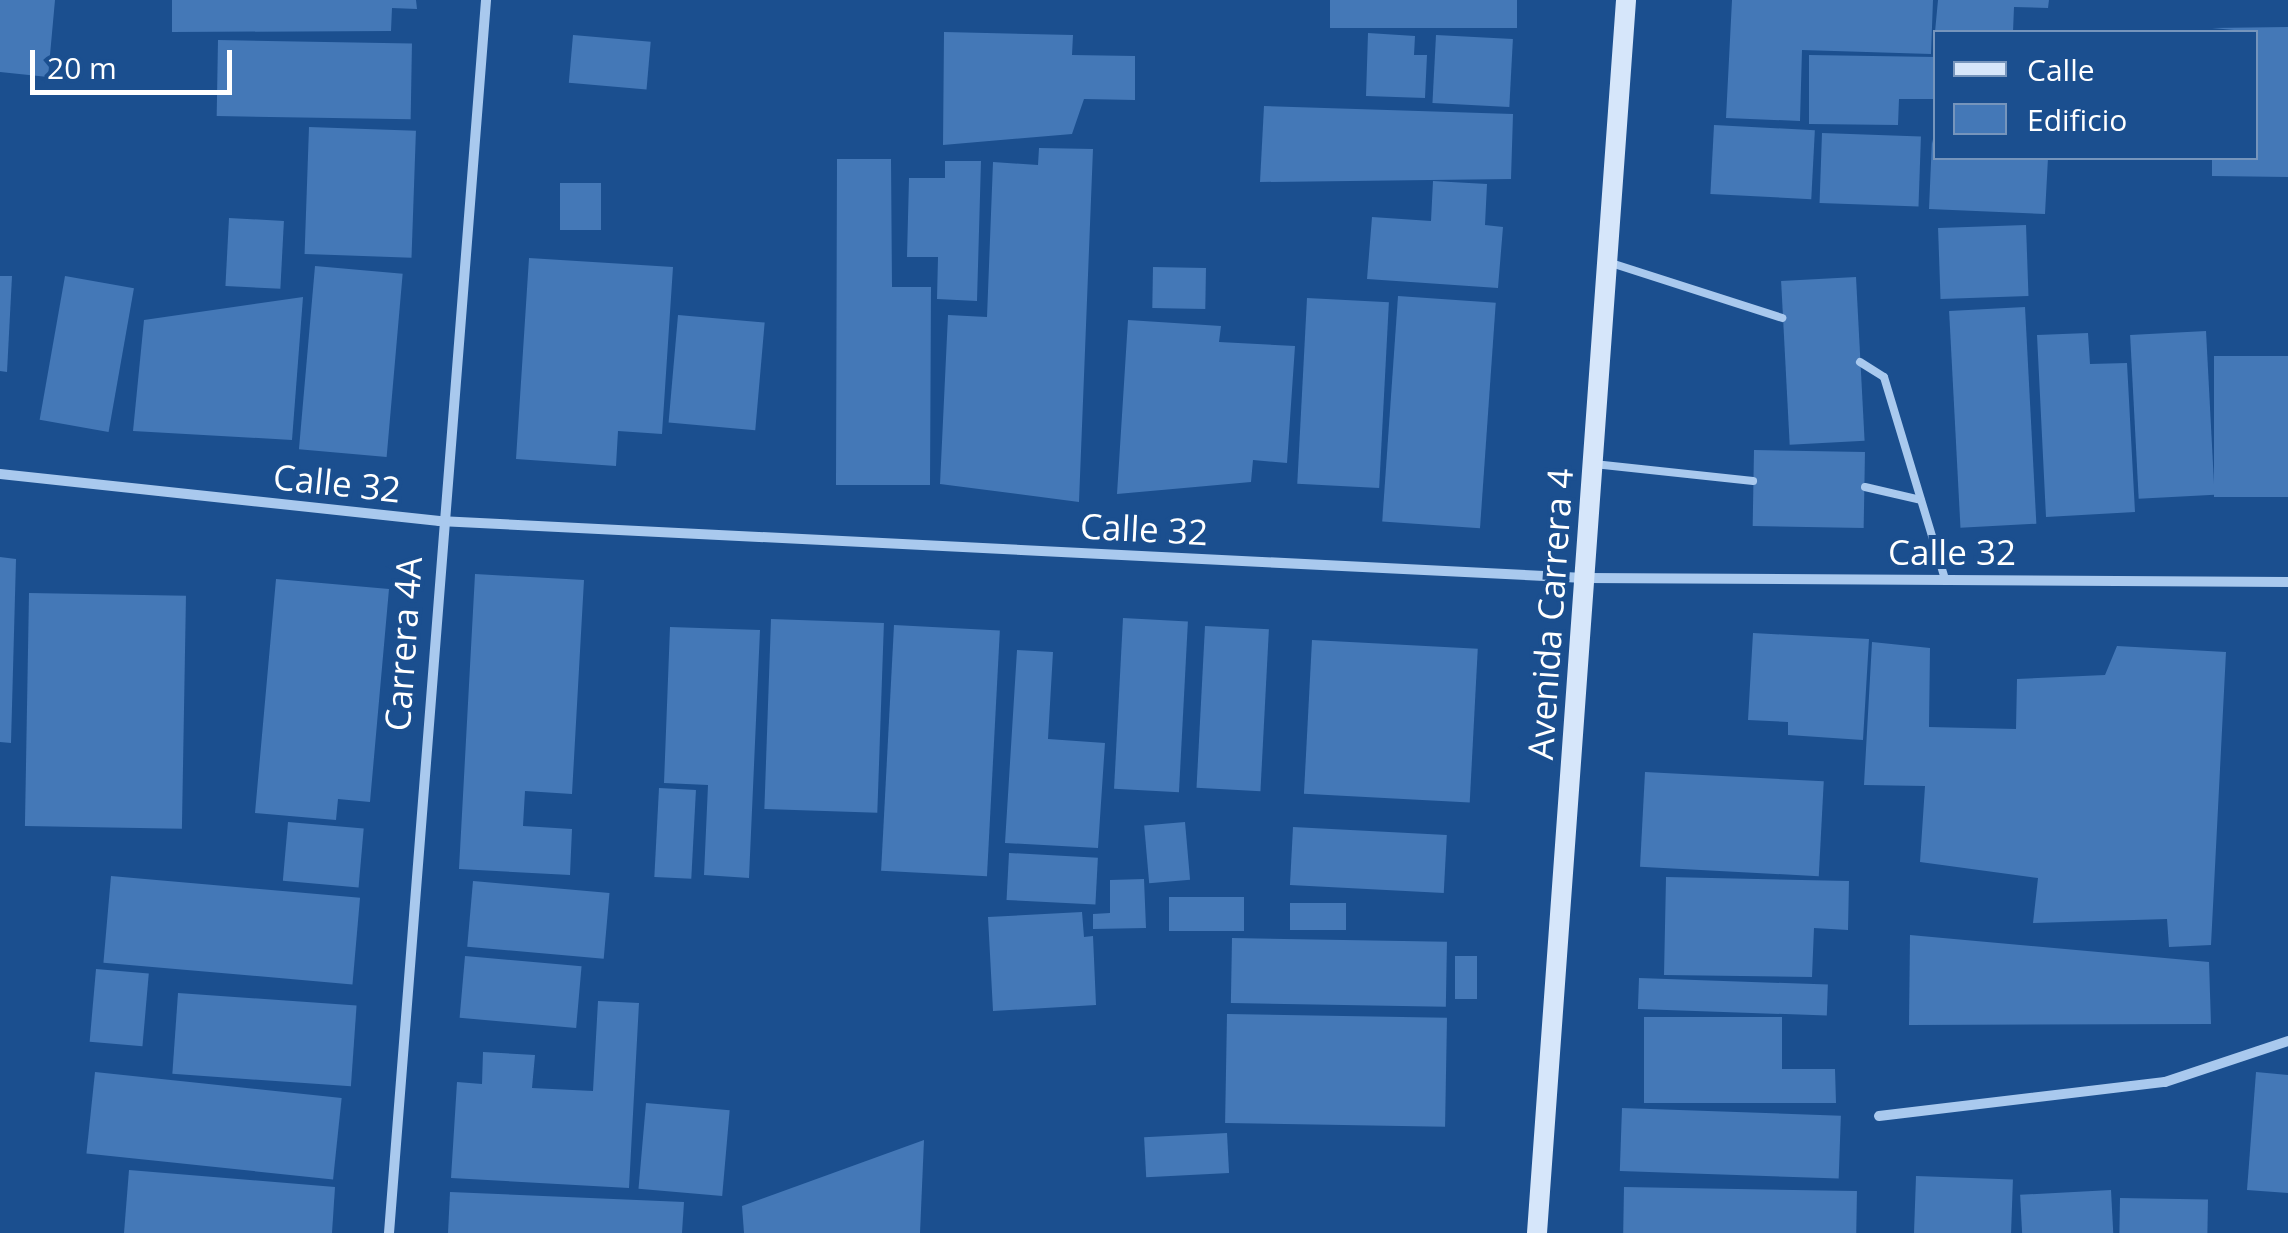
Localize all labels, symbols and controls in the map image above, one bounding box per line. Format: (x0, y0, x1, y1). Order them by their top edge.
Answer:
scale bar (35, 30, 238, 92)
legend (1933, 30, 2258, 160)
text: 20 m (47, 47, 117, 88)
text: Calle (2027, 49, 2095, 90)
text: Edificio (2027, 99, 2127, 140)
street label: Calle 32 (271, 455, 403, 511)
street label: Avenida Carrera 4 (1519, 467, 1581, 761)
street label: Calle 32 (1079, 505, 1209, 553)
street label: Calle 32 (1888, 531, 2016, 573)
street label: Carrera 4A (376, 555, 430, 733)

